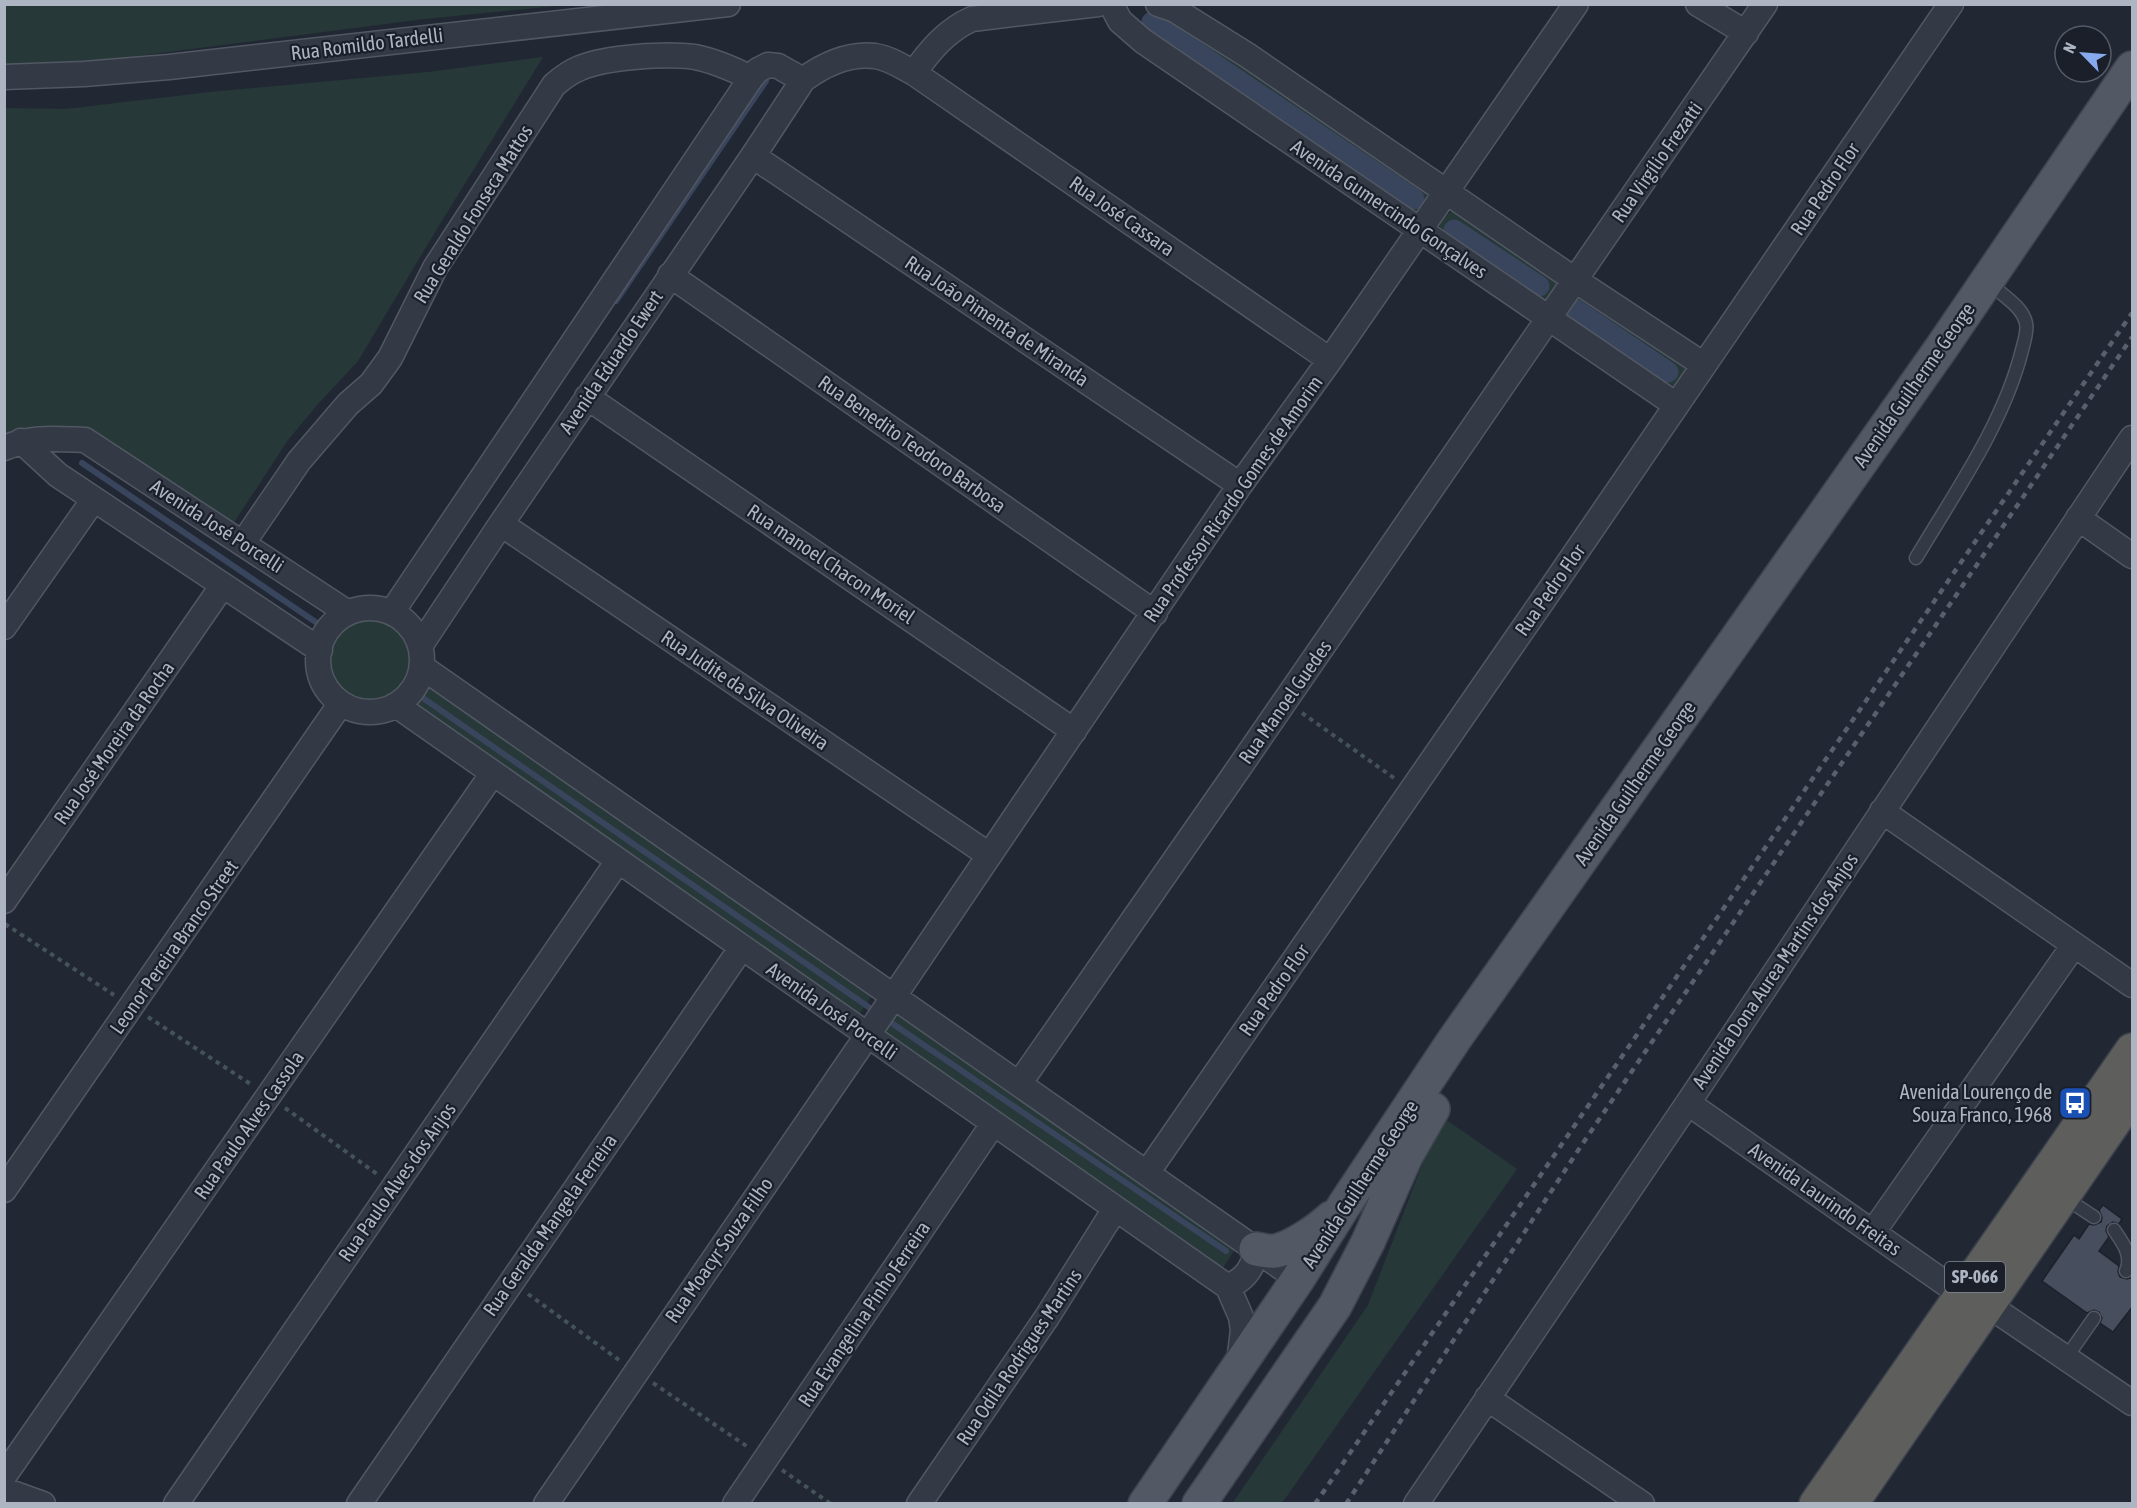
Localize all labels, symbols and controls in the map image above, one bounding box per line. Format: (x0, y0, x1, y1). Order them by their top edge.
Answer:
street label: Rua Romildo Tardelli (290, 23, 444, 64)
north arrow (2053, 24, 2113, 84)
text: N (2059, 40, 2080, 56)
street label: Rua Virgílio Frezatti (1606, 97, 1707, 226)
street label: Rua Geraldo Fonseca Mattos (408, 120, 537, 307)
street label: Avenida Gumercindo Gonçalves (1287, 134, 1492, 283)
street label: Rua Pedro Flor (1785, 137, 1864, 239)
street label: Rua José Cassara (1065, 171, 1179, 260)
street label: Rua João Pimenta de Miranda (901, 251, 1093, 391)
street label: Avenida Eduardo Ewert (554, 285, 667, 438)
street label: Avenida Guilherme George (1848, 298, 1979, 471)
street label: Rua Benedito Teodoro Barbosa (814, 370, 1010, 517)
street label: Rua Professor Ricardo Gomes de Amorim (1138, 371, 1327, 626)
street label: Avenida José Porcelli (146, 474, 288, 577)
street label: Rua manoel Chacon Moriel (743, 499, 920, 628)
street label: Rua Pedro Flor (1510, 539, 1590, 640)
street label: Rua Judite da Silva Oliveira (657, 625, 833, 754)
street label: Rua Manoel Guedes (1233, 636, 1336, 768)
street label: Rua José Moreira da Rocha (49, 657, 179, 829)
street label: Avenida Guilherme George (1569, 696, 1700, 869)
street label: Avenida Dona Aurea Martins dos Anjos (1687, 849, 1862, 1093)
street label: Leonor Pereira Branco Street (105, 855, 243, 1038)
street label: Rua Pedro Flor (1234, 939, 1314, 1040)
street label: Avenida José Porcelli (763, 957, 902, 1064)
street label: Rua Paulo Alves Cassola (189, 1046, 308, 1203)
place label: Avenida Lourenço de Souza Franco, 1968 (1900, 1080, 2052, 1126)
bus stop icon: Avenida Lourenço de Souza Franco, 1968 (2057, 1085, 2093, 1121)
street label: Avenida Guilherme George (1297, 1096, 1422, 1272)
street label: Rua Paulo Alves dos Anjos (333, 1098, 460, 1265)
street label: Rua Geralda Mangela Ferreira (478, 1129, 621, 1320)
street label: Avenida Laurindo Freitas (1745, 1137, 1906, 1260)
street label: Rua Moacyr Souza Filho (660, 1173, 777, 1327)
street label: Rua Evangelina Pinho Ferreira (793, 1217, 934, 1411)
road number: SP-066 (1945, 1262, 2005, 1292)
street label: Rua Odila Rodrigues Martins (951, 1265, 1086, 1449)

